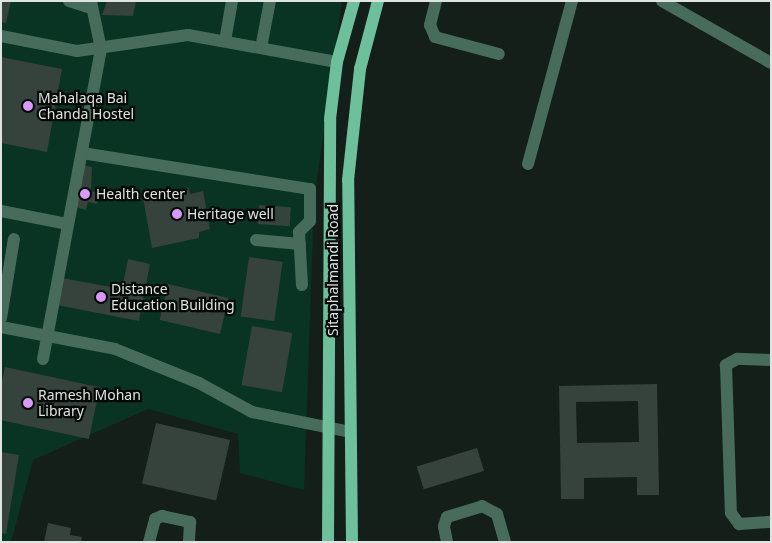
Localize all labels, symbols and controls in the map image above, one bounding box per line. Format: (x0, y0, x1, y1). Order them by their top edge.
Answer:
place label: Mahalaqa Bai Chanda Hostel (38, 90, 134, 122)
marker: Mahalaqa Bai Chanda Hostel (22, 100, 34, 112)
place label: Health center (96, 186, 185, 202)
marker: Health center (78, 187, 92, 201)
street label: Sitaphalmandi Road (325, 204, 341, 336)
place label: Heritage well (187, 206, 274, 222)
marker: Heritage well (171, 208, 183, 220)
place label: Distance Education Building (111, 281, 235, 314)
marker: Distance Education Building (95, 291, 107, 303)
place label: Ramesh Mohan Library (38, 387, 141, 420)
marker: Ramesh Mohan Library (22, 397, 34, 409)

